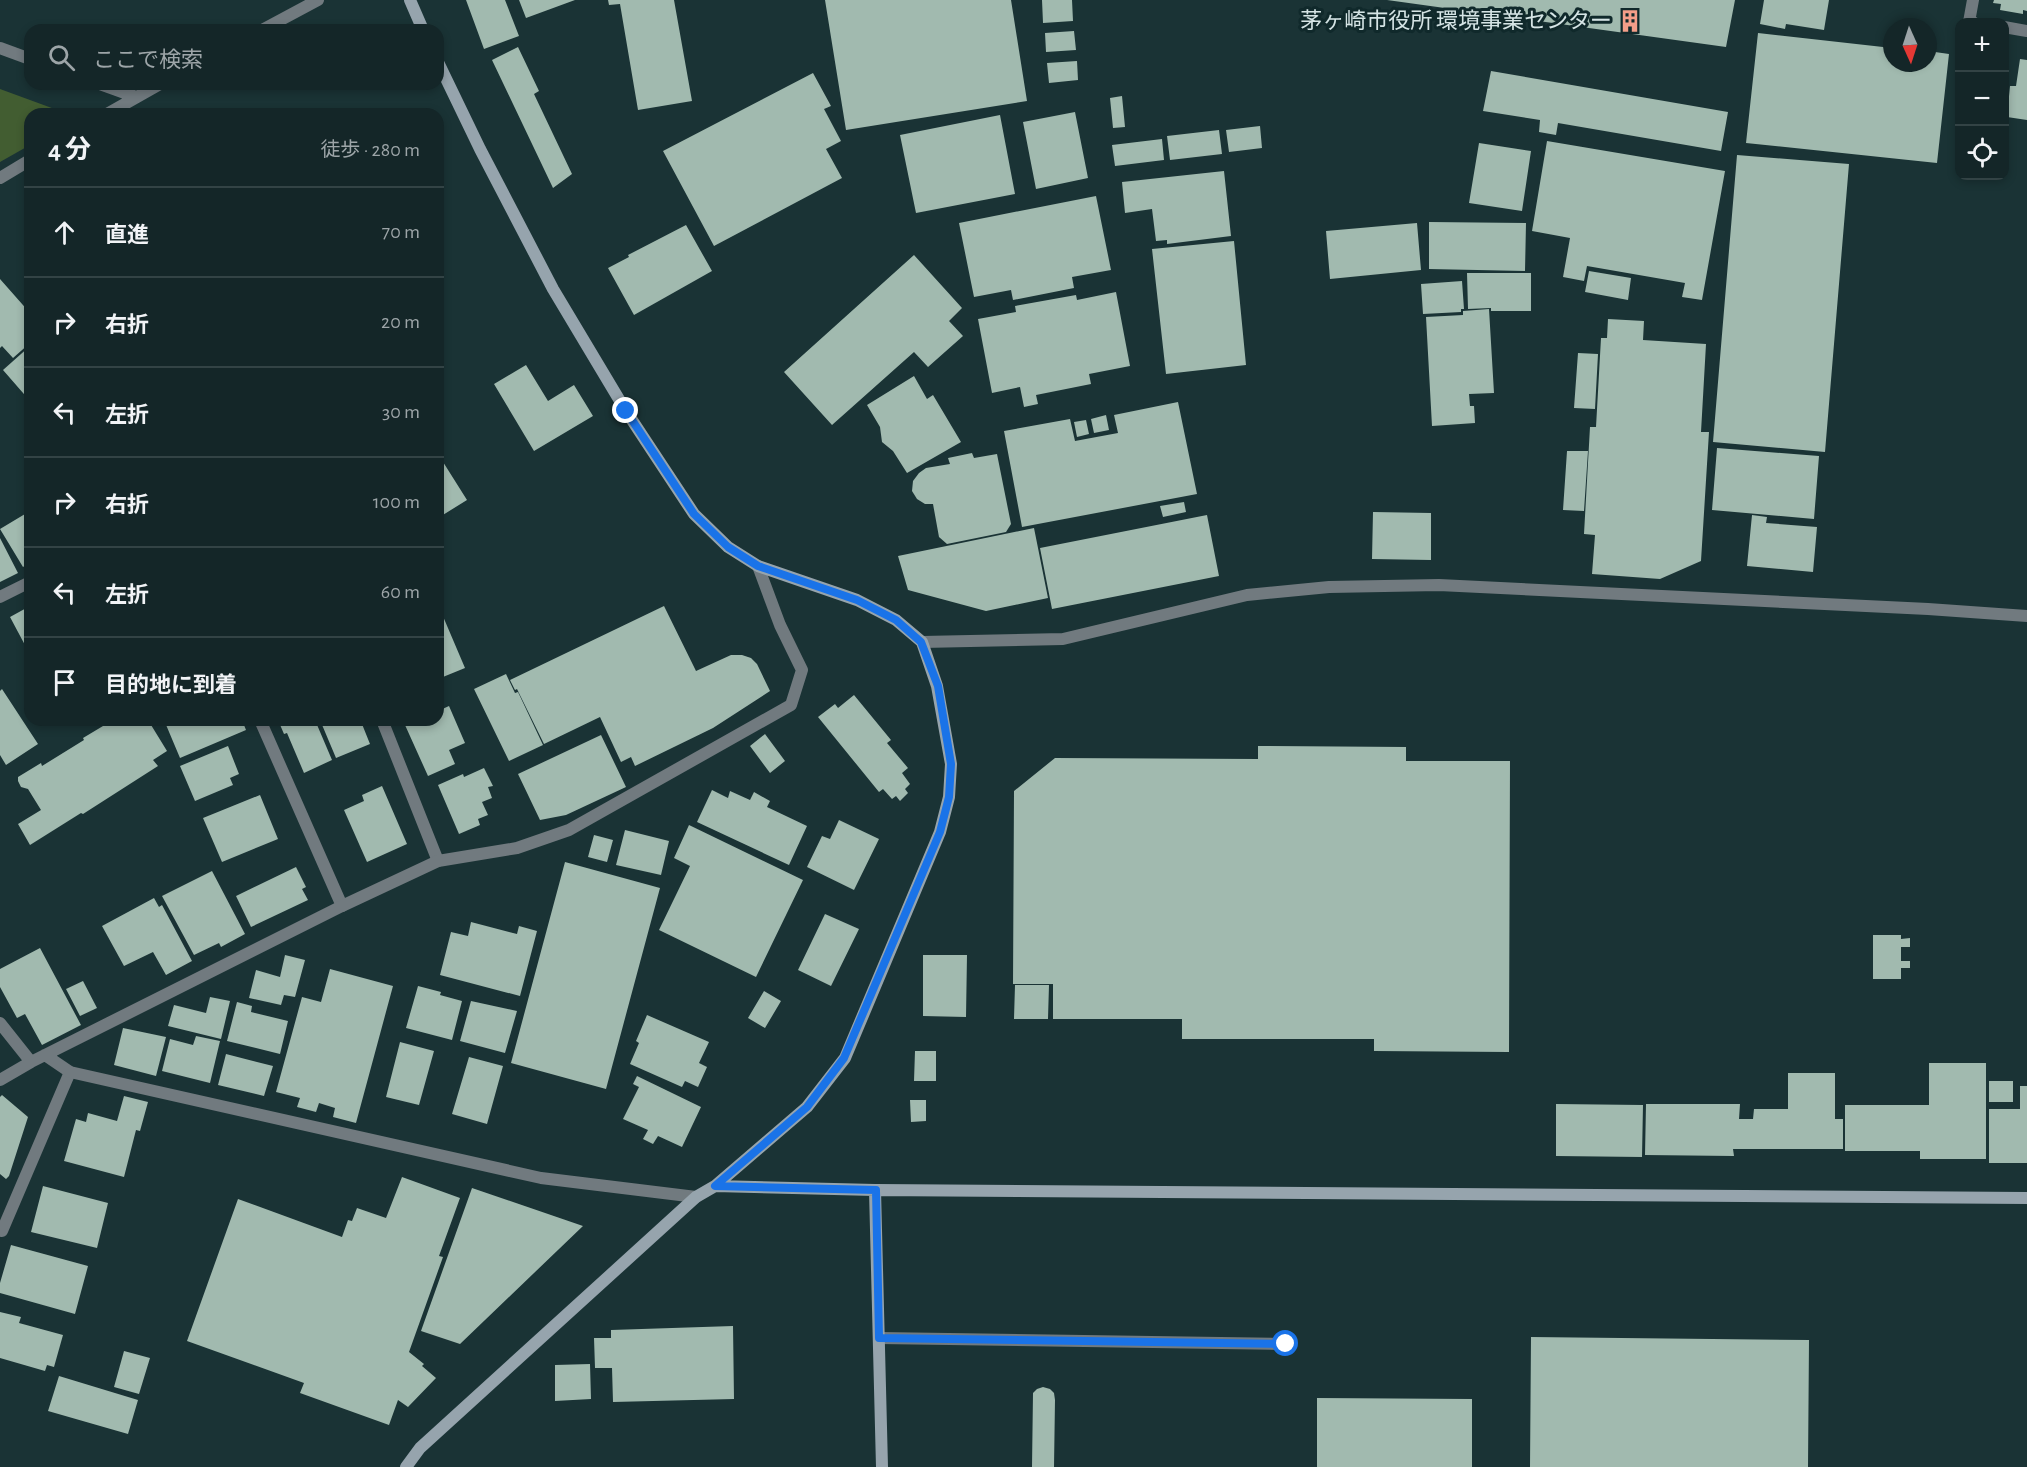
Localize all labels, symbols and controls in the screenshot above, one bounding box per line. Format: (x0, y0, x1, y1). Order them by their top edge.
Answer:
building icon: 茅ヶ崎市役所 環境事業センター (1617, 8, 1643, 34)
place label: 茅ヶ崎市役所 環境事業センター (1300, 9, 1612, 32)
north arrow (1883, 18, 1937, 72)
map controls (1955, 18, 2009, 180)
button: + (1955, 18, 2009, 72)
search box (24, 24, 444, 90)
icon: search (45, 41, 78, 74)
text: ここで検索 (93, 49, 203, 71)
button: − (1955, 72, 2009, 126)
button: locate (1955, 126, 2009, 180)
text: 4 分 (48, 137, 91, 163)
text: 徒歩 · 280 m (320, 140, 420, 160)
icon: ahead (48, 216, 81, 249)
text: 70 m (382, 222, 420, 242)
text: 直進 (105, 224, 149, 246)
icon: right (48, 306, 81, 339)
text: 20 m (381, 312, 420, 332)
text: 右折 (105, 314, 149, 336)
icon: left (48, 396, 81, 429)
route end (612, 397, 638, 423)
text: 30 m (382, 402, 420, 422)
text: 左折 (105, 404, 149, 426)
icon: right (48, 486, 81, 519)
text: 100 m (373, 492, 420, 512)
text: 右折 (105, 494, 149, 516)
icon: left (48, 576, 81, 609)
text: 60 m (381, 582, 420, 602)
text: 左折 (105, 584, 149, 606)
icon: arrive (48, 666, 81, 699)
text: 目的地に到着 (105, 674, 237, 696)
route start (1272, 1330, 1298, 1356)

